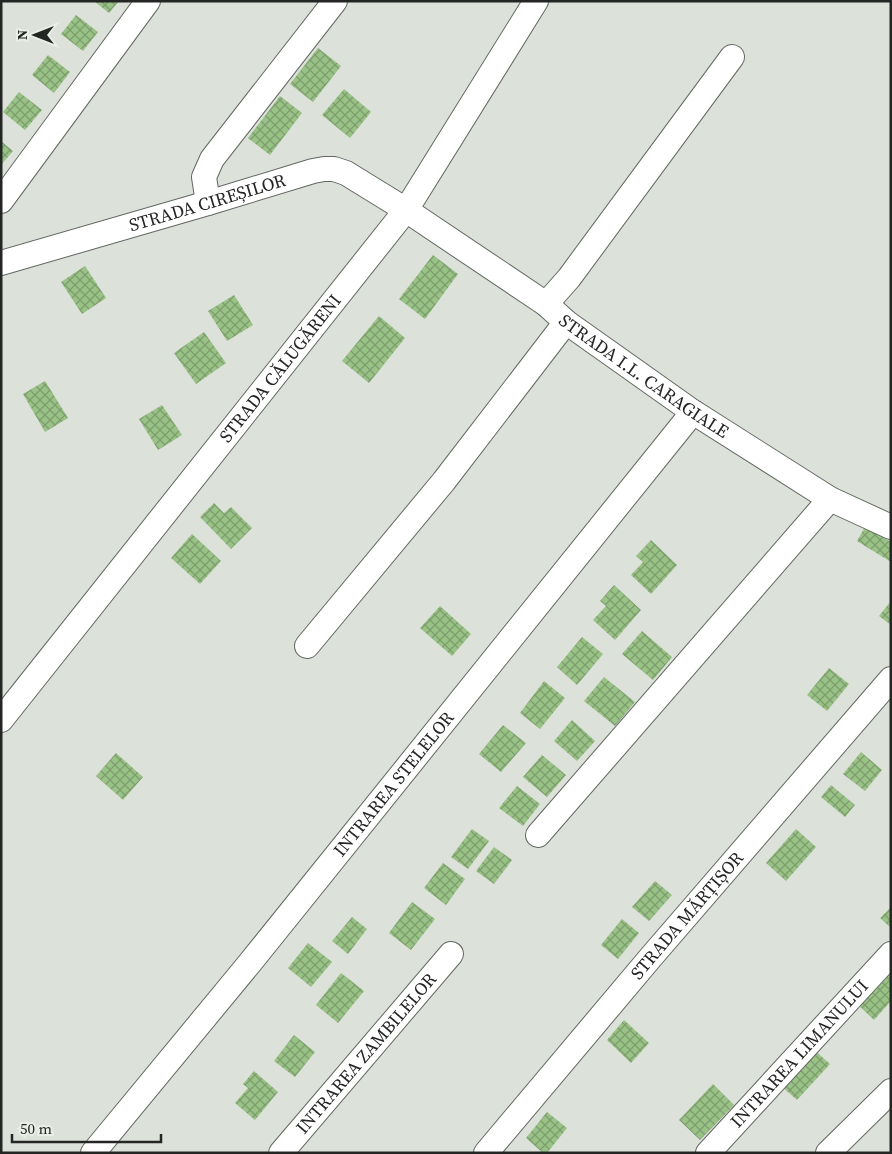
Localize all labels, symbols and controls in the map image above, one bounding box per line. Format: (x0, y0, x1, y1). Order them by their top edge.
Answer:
north arrow (10, 10, 60, 60)
text: N (12, 30, 32, 40)
street label: STRADA CIREȘILOR (126, 167, 289, 237)
street label: STRADA CĂLUGĂRENI (213, 289, 347, 448)
street label: STRADA I.L. CARAGIALE (553, 308, 734, 444)
street label: INTRAREA STELELOR (327, 706, 460, 862)
street label: STRADA MĂRȚIȘOR (624, 846, 749, 985)
street label: INTRAREA ZAMBILELOR (290, 967, 442, 1139)
street label: INTRAREA LIMANULUI (724, 974, 874, 1133)
scale bar (12, 1112, 161, 1144)
text: 50 m (20, 1118, 52, 1139)

